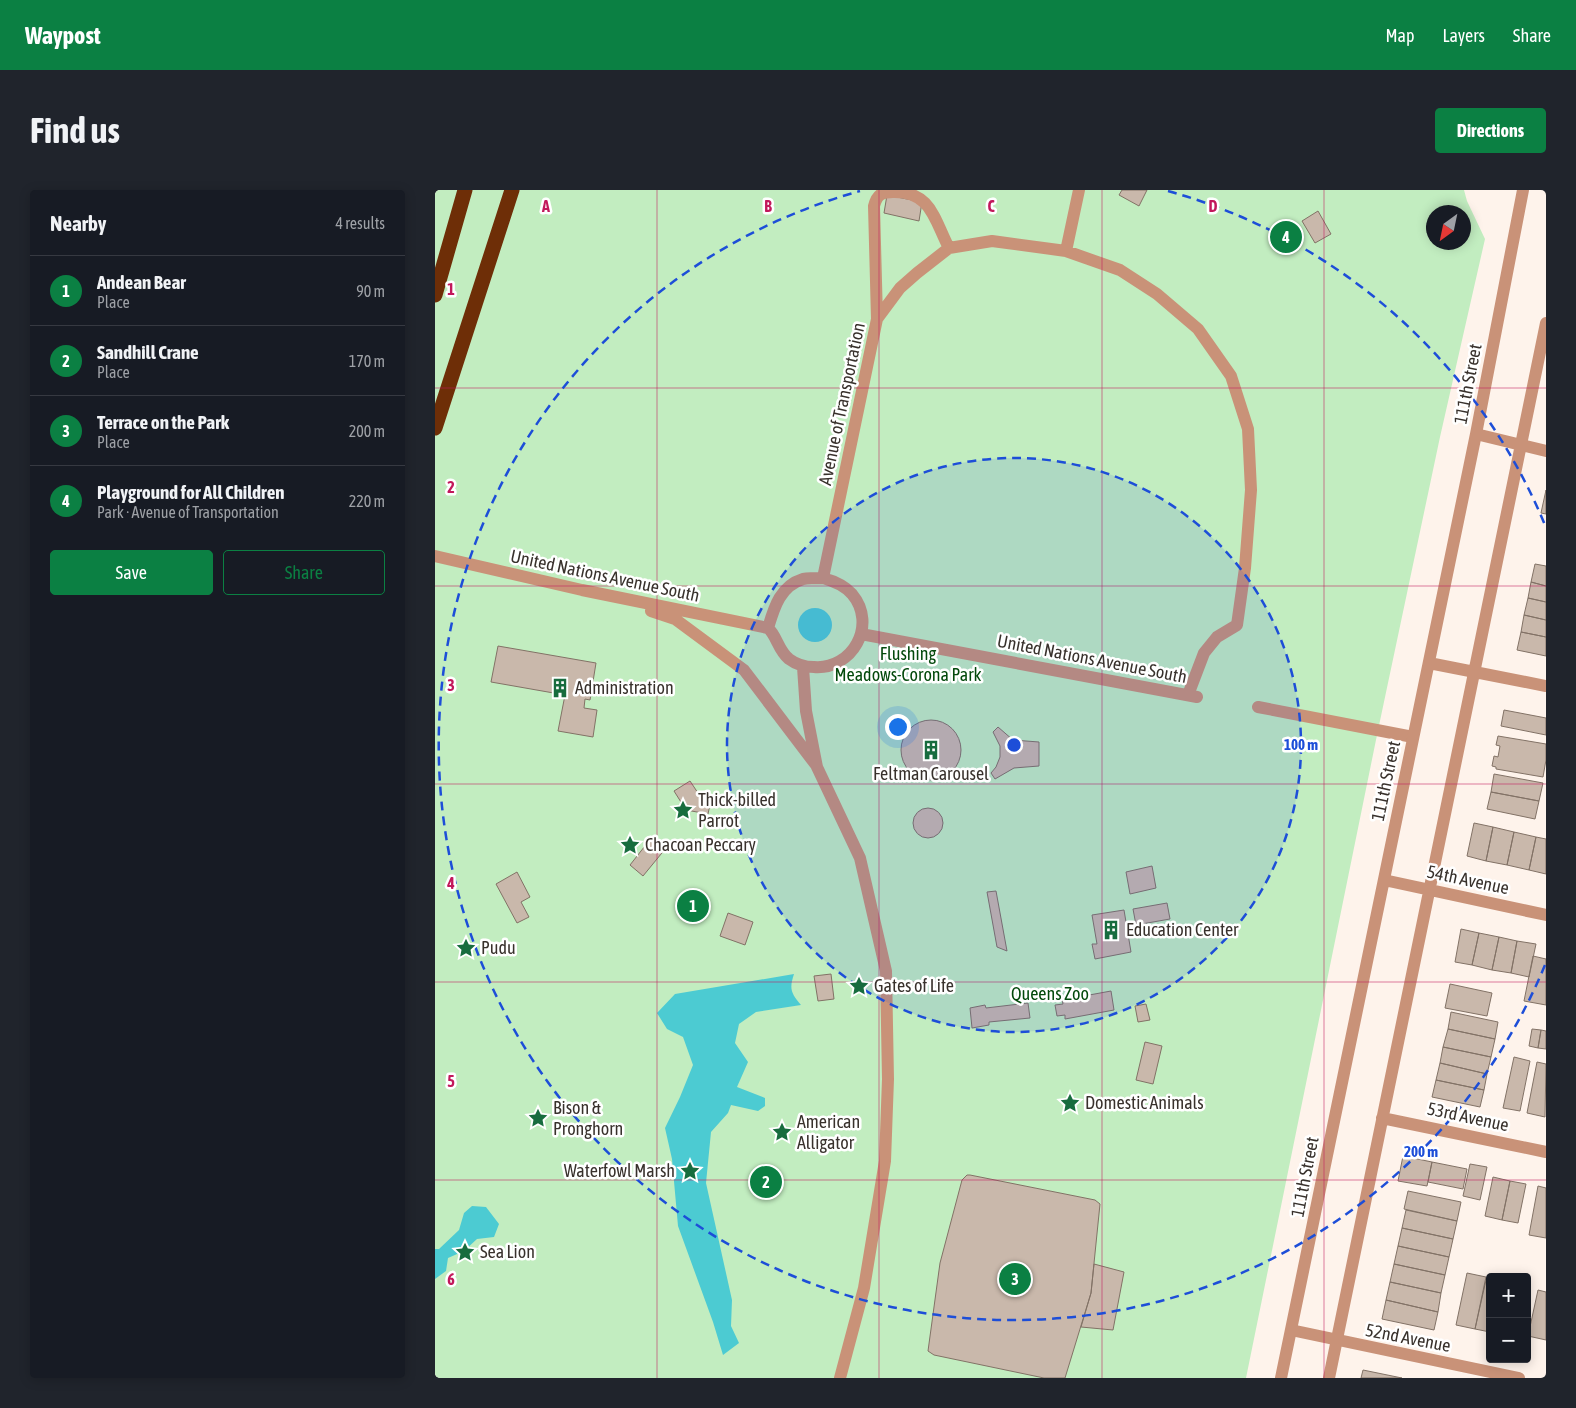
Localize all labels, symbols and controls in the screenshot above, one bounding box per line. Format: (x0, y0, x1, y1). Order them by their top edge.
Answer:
text: Waypost (25, 22, 101, 49)
text: Map (1385, 25, 1414, 46)
text: Layers (1442, 25, 1485, 46)
text: Share (1513, 25, 1551, 46)
button: Directions (1435, 108, 1546, 153)
text: Find us (30, 110, 120, 150)
text: A (541, 197, 550, 215)
text: B (764, 197, 772, 215)
text: C (987, 197, 995, 215)
text: D (1209, 197, 1218, 215)
north arrow (1426, 205, 1471, 250)
text: Nearby (50, 211, 106, 235)
text: 4 results (335, 214, 385, 232)
pin: 4 (1270, 218, 1302, 256)
text: Andean Bear (97, 271, 186, 293)
text: 1 (447, 280, 455, 298)
text: 1 (62, 282, 70, 300)
text: 90 m (356, 282, 385, 300)
text: Place (97, 293, 130, 311)
street label: Avenue of Transportation (814, 321, 869, 487)
text: Sandhill Crane (97, 341, 199, 363)
street label: 111th Street (1449, 342, 1486, 426)
text: 2 (62, 352, 70, 370)
text: 170 m (349, 352, 385, 370)
text: Place (97, 363, 130, 381)
text: Terrace on the Park (97, 411, 229, 433)
text: 3 (62, 422, 70, 440)
text: 200 m (349, 422, 385, 440)
text: Place (97, 433, 130, 451)
text: 2 (447, 478, 455, 496)
text: Playground for All Children (97, 481, 285, 503)
text: 4 (62, 492, 70, 510)
text: 220 m (349, 492, 385, 510)
text: Park · Avenue of Transportation (97, 503, 279, 521)
street label: United Nations Avenue South (509, 545, 702, 606)
button: Save (50, 550, 213, 595)
button: Share (223, 550, 385, 595)
street label: United Nations Avenue South (995, 630, 1189, 687)
park label: Flushing Meadows-Corona Park (835, 643, 982, 685)
text: 3 (447, 676, 455, 694)
building icon: Administration (549, 677, 571, 699)
place label: Administration (575, 677, 674, 698)
your location (885, 714, 911, 740)
centre of rings (1005, 736, 1023, 754)
text: 100 m (1284, 736, 1318, 753)
building icon: Feltman Carousel (920, 739, 942, 761)
street label: 111th Street (1367, 739, 1404, 823)
place label: Feltman Carousel (873, 763, 989, 784)
place label: Thick-billed Parrot (698, 789, 776, 831)
place icon: Thick-billed Parrot (672, 799, 694, 821)
place icon: Chacoan Peccary (619, 834, 641, 856)
place label: Chacoan Peccary (645, 834, 756, 855)
street label: 54th Avenue (1425, 861, 1511, 898)
text: 4 (446, 874, 455, 892)
pin: 1 (677, 887, 709, 925)
building icon: Education Center (1100, 919, 1122, 941)
place label: Education Center (1126, 919, 1239, 940)
place icon: Pudu (455, 937, 477, 959)
place label: Pudu (481, 937, 516, 958)
place icon: Gates of Life (848, 975, 870, 997)
place label: Gates of Life (874, 975, 954, 996)
park label: Queens Zoo (1011, 983, 1089, 1004)
text: 5 (447, 1072, 455, 1090)
place icon: Domestic Animals (1059, 1092, 1081, 1114)
place label: Domestic Animals (1085, 1092, 1204, 1113)
place label: Bison & Pronghorn (553, 1097, 623, 1139)
street label: 53rd Avenue (1425, 1098, 1511, 1135)
place icon: Bison & Pronghorn (527, 1107, 549, 1129)
place label: American Alligator (797, 1111, 860, 1153)
place icon: American Alligator (771, 1121, 793, 1143)
street label: 111th Street (1286, 1135, 1323, 1219)
text: 200 m (1404, 1143, 1438, 1160)
place label: Waterfowl Marsh (564, 1160, 675, 1181)
place icon: Waterfowl Marsh (679, 1160, 701, 1182)
pin: 2 (750, 1163, 782, 1201)
place icon: Sea Lion (454, 1241, 476, 1263)
place label: Sea Lion (480, 1241, 535, 1262)
pin: 3 (999, 1260, 1031, 1298)
text: 6 (447, 1270, 455, 1288)
map controls (1486, 1273, 1531, 1363)
button: + (1486, 1273, 1531, 1318)
button: − (1486, 1318, 1531, 1363)
street label: 52nd Avenue (1364, 1319, 1453, 1356)

